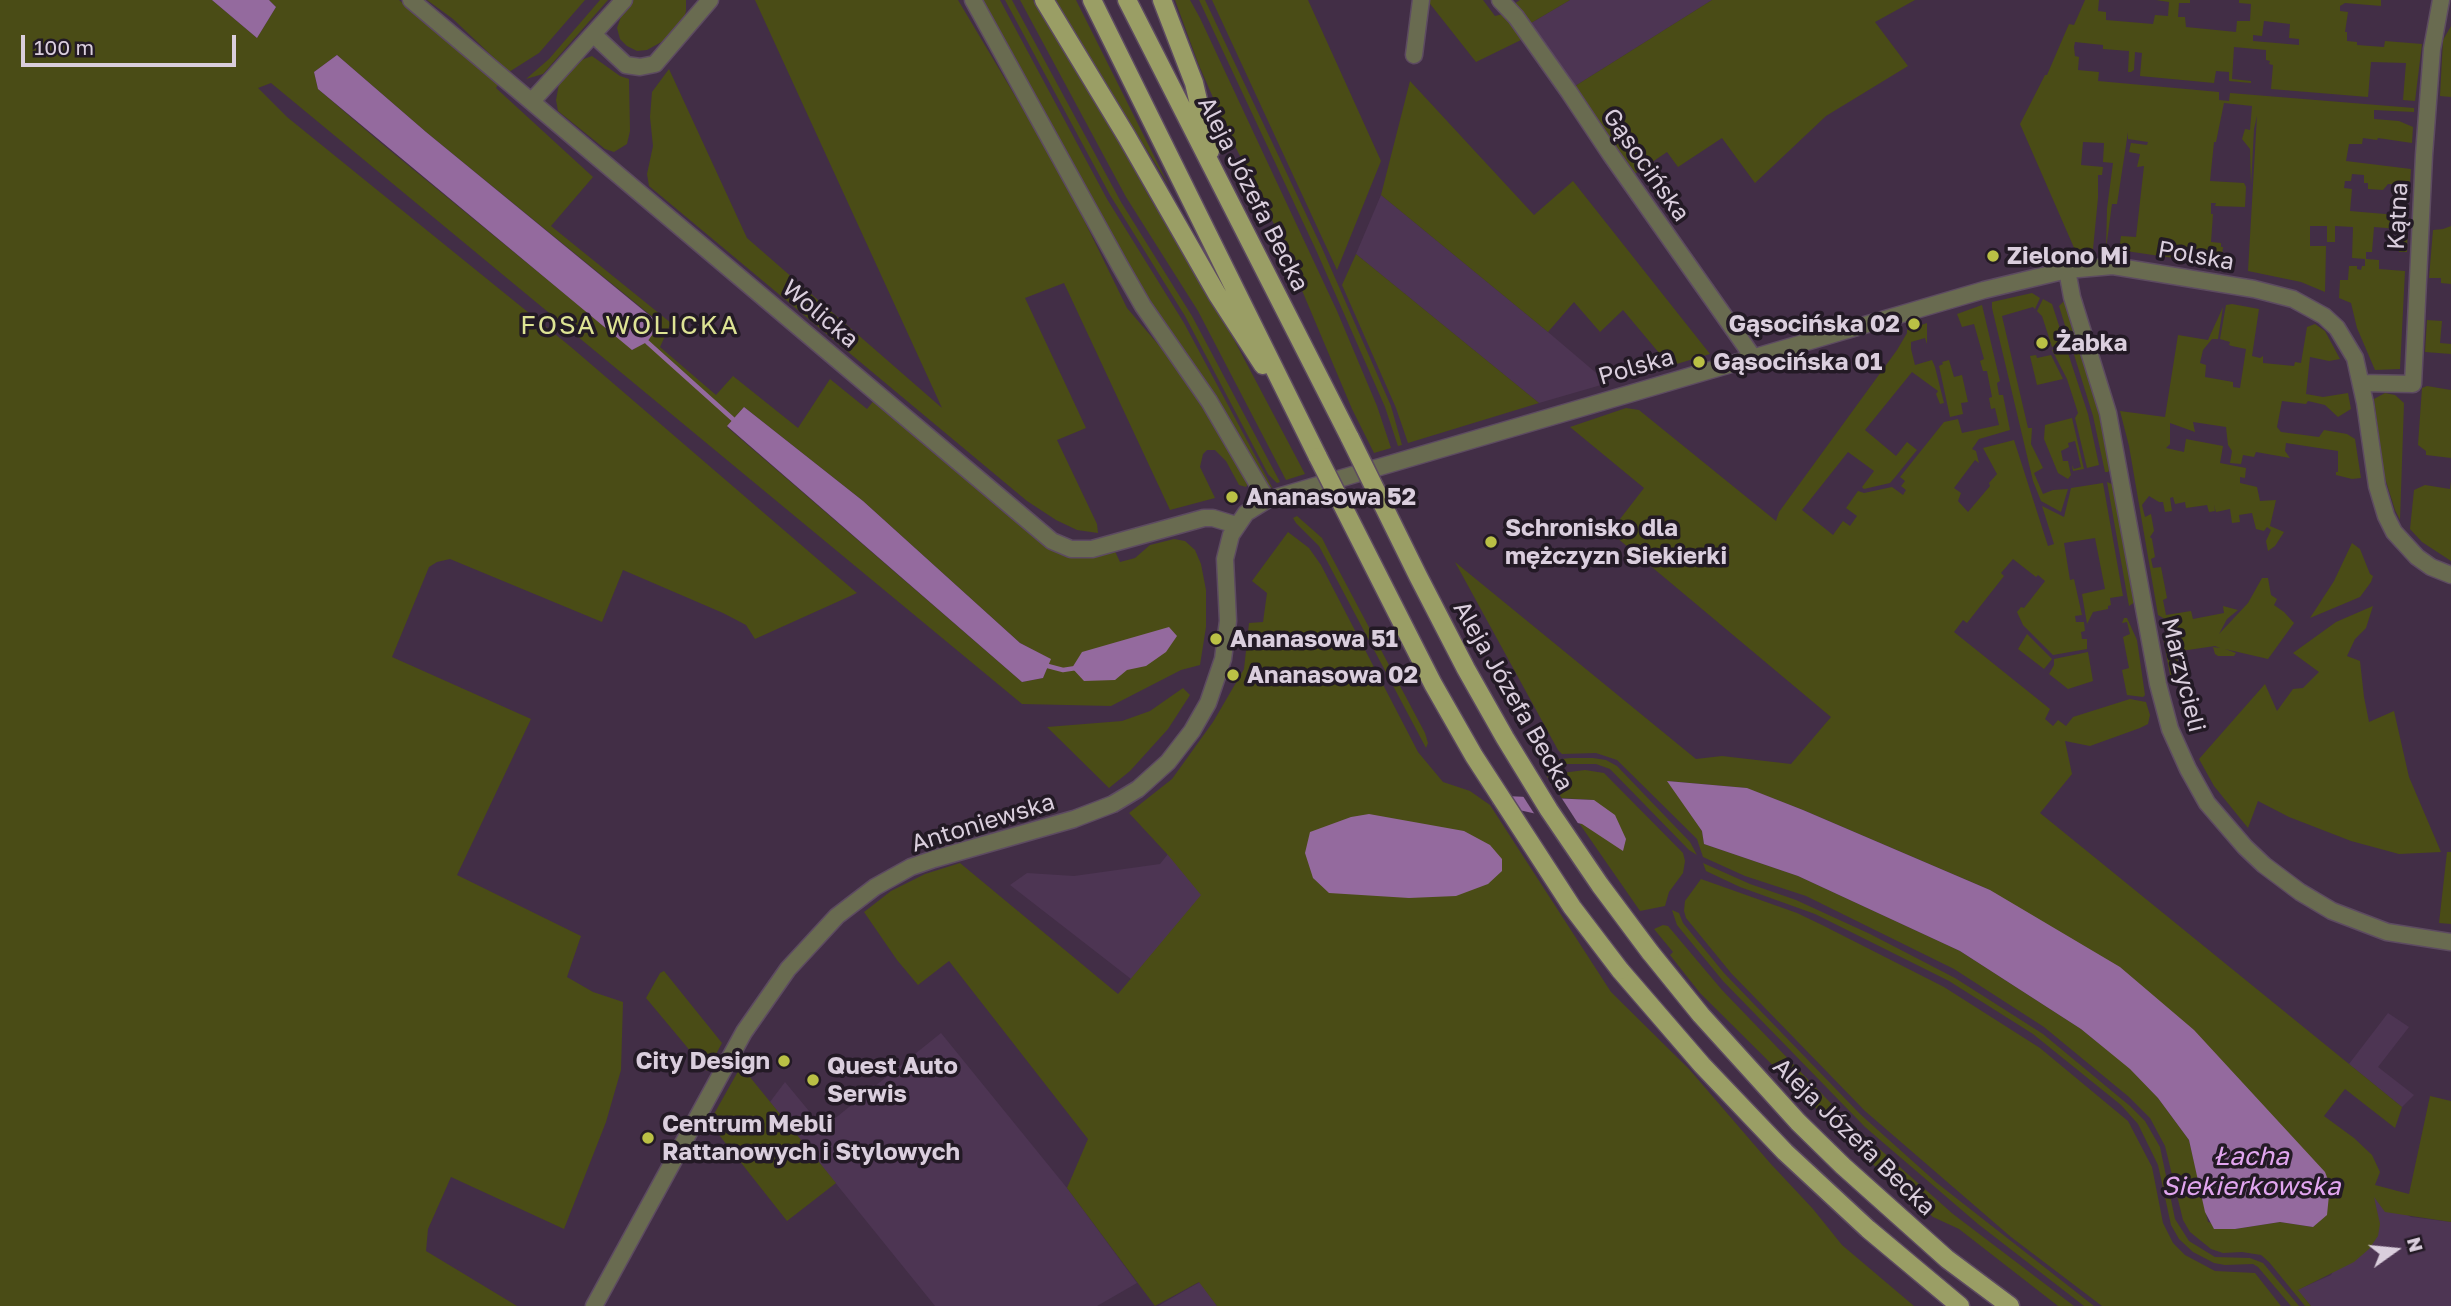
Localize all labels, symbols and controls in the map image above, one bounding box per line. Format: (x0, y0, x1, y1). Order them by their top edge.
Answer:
scale bar (24, 21, 240, 65)
text: 100 m (34, 34, 94, 60)
street label: Aleja Józefa Becka (1192, 92, 1314, 296)
street label: Gąsocińska (1596, 103, 1696, 227)
street label: Kątna (2382, 182, 2414, 250)
street label: Polska (2156, 235, 2236, 277)
place label: Zielono Mi (2007, 242, 2128, 270)
marker: Zielono Mi (1985, 248, 2001, 264)
street label: Wolicka (776, 274, 864, 354)
district label: FOSA WOLICKA (522, 310, 738, 342)
place label: Gąsocińska 02 (1728, 310, 1900, 338)
marker: Gąsocińska 02 (1906, 316, 1922, 332)
place label: Żabka (2056, 329, 2127, 357)
marker: Żabka (2034, 335, 2050, 351)
street label: Polska (1595, 343, 1677, 391)
place label: Gąsocińska 01 (1713, 348, 1882, 376)
marker: Gąsocińska 01 (1691, 354, 1707, 370)
place label: Ananasowa 52 (1246, 483, 1416, 511)
marker: Ananasowa 52 (1224, 489, 1240, 505)
place label: Schronisko dla mężczyzn Siekierki (1505, 514, 1727, 570)
marker: Schronisko dla mężczyzn Siekierki (1483, 534, 1499, 550)
street label: Aleja Józefa Becka (1447, 596, 1579, 796)
street label: Marzycieli (2155, 615, 2211, 735)
place label: Ananasowa 51 (1230, 625, 1398, 653)
marker: Ananasowa 51 (1208, 631, 1224, 647)
place label: Ananasowa 02 (1247, 661, 1418, 689)
marker: Ananasowa 02 (1225, 667, 1241, 683)
street label: Antoniewska (908, 788, 1058, 858)
place label: City Design (636, 1047, 770, 1075)
place label: Quest Auto Serwis (827, 1052, 958, 1108)
street label: Aleja Józefa Becka (1767, 1052, 1941, 1222)
marker: City Design (776, 1053, 792, 1069)
marker: Quest Auto Serwis (805, 1072, 821, 1088)
place label: Centrum Mebli Rattanowych i Stylowych (662, 1110, 960, 1166)
marker: Centrum Mebli Rattanowych i Stylowych (640, 1130, 656, 1146)
water label: Łacha Siekierkowska (2161, 1141, 2341, 1202)
north arrow (2360, 1215, 2430, 1285)
text: N (2403, 1234, 2429, 1254)

